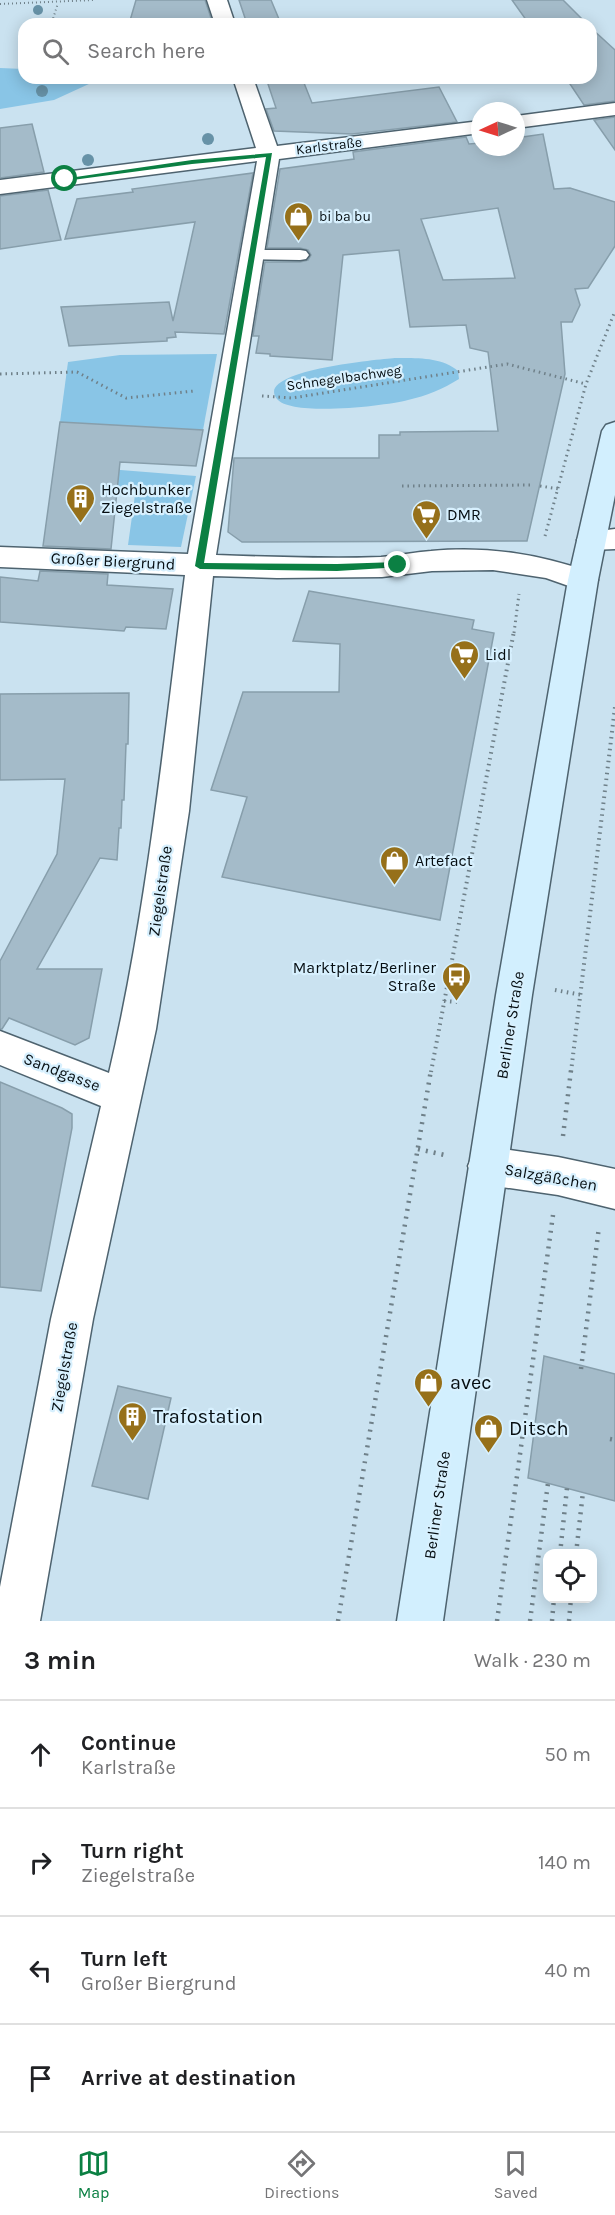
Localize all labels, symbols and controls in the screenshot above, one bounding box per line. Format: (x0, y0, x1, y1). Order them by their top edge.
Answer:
search box (18, 18, 597, 84)
icon: search (39, 35, 72, 68)
text: Search here (87, 38, 205, 64)
north arrow (471, 102, 525, 156)
street label: Karlstraße (295, 134, 363, 158)
route start (51, 165, 77, 191)
shop icon: bi ba bu (282, 200, 314, 242)
place label: bi ba bu (319, 208, 371, 225)
street label: Schnegelbachweg (286, 362, 403, 394)
place label: Hochbunker Ziegelstraße (101, 480, 192, 517)
building icon: Hochbunker Ziegelstraße (64, 482, 96, 524)
supermarket icon: DMR (410, 498, 442, 540)
place label: DMR (447, 505, 481, 524)
street label: Großer Biergrund (50, 548, 176, 574)
route end (384, 551, 410, 577)
supermarket icon: Lidl (448, 638, 480, 680)
place label: Lidl (485, 645, 511, 664)
shop icon: Artefact (378, 844, 410, 886)
street label: Ziegelstraße (144, 845, 176, 937)
place label: Artefact (415, 851, 473, 870)
place label: Marktplatz/Berliner Straße (293, 958, 436, 995)
bus stop icon: Marktplatz/Berliner Straße (441, 960, 473, 1002)
street label: Berliner Straße (492, 970, 528, 1080)
street label: Sandgasse (21, 1049, 103, 1095)
street label: Salzgäßchen (503, 1159, 599, 1195)
street label: Ziegelstraße (47, 1320, 81, 1414)
shop icon: avec (413, 1366, 445, 1408)
place label: avec (450, 1371, 492, 1394)
building icon: Trafostation (116, 1400, 148, 1442)
place label: Trafostation (153, 1405, 263, 1428)
shop icon: Ditsch (472, 1412, 504, 1454)
place label: Ditsch (509, 1417, 569, 1440)
street label: Berliner Straße (420, 1450, 454, 1560)
map controls (543, 1549, 597, 1603)
button: locate (543, 1549, 597, 1603)
text: 3 min (24, 1645, 96, 1676)
text: Walk · 230 m (474, 1649, 591, 1672)
text: Continue (81, 1730, 176, 1756)
icon: ahead (24, 1738, 57, 1771)
text: 50 m (544, 1743, 591, 1766)
text: Karlstraße (81, 1756, 176, 1779)
text: Turn right (81, 1838, 184, 1864)
icon: right (24, 1846, 57, 1879)
text: 140 m (538, 1851, 591, 1874)
text: Ziegelstraße (81, 1864, 195, 1887)
text: Turn left (81, 1946, 168, 1972)
icon: left (24, 1954, 57, 1987)
text: 40 m (545, 1959, 591, 1982)
text: Großer Biergrund (81, 1972, 237, 1995)
icon: arrive (24, 2062, 57, 2095)
text: Arrive at destination (81, 2065, 296, 2091)
tab: Map (77, 2147, 110, 2202)
tab: Directions (264, 2147, 339, 2202)
tab: Saved (494, 2147, 538, 2202)

